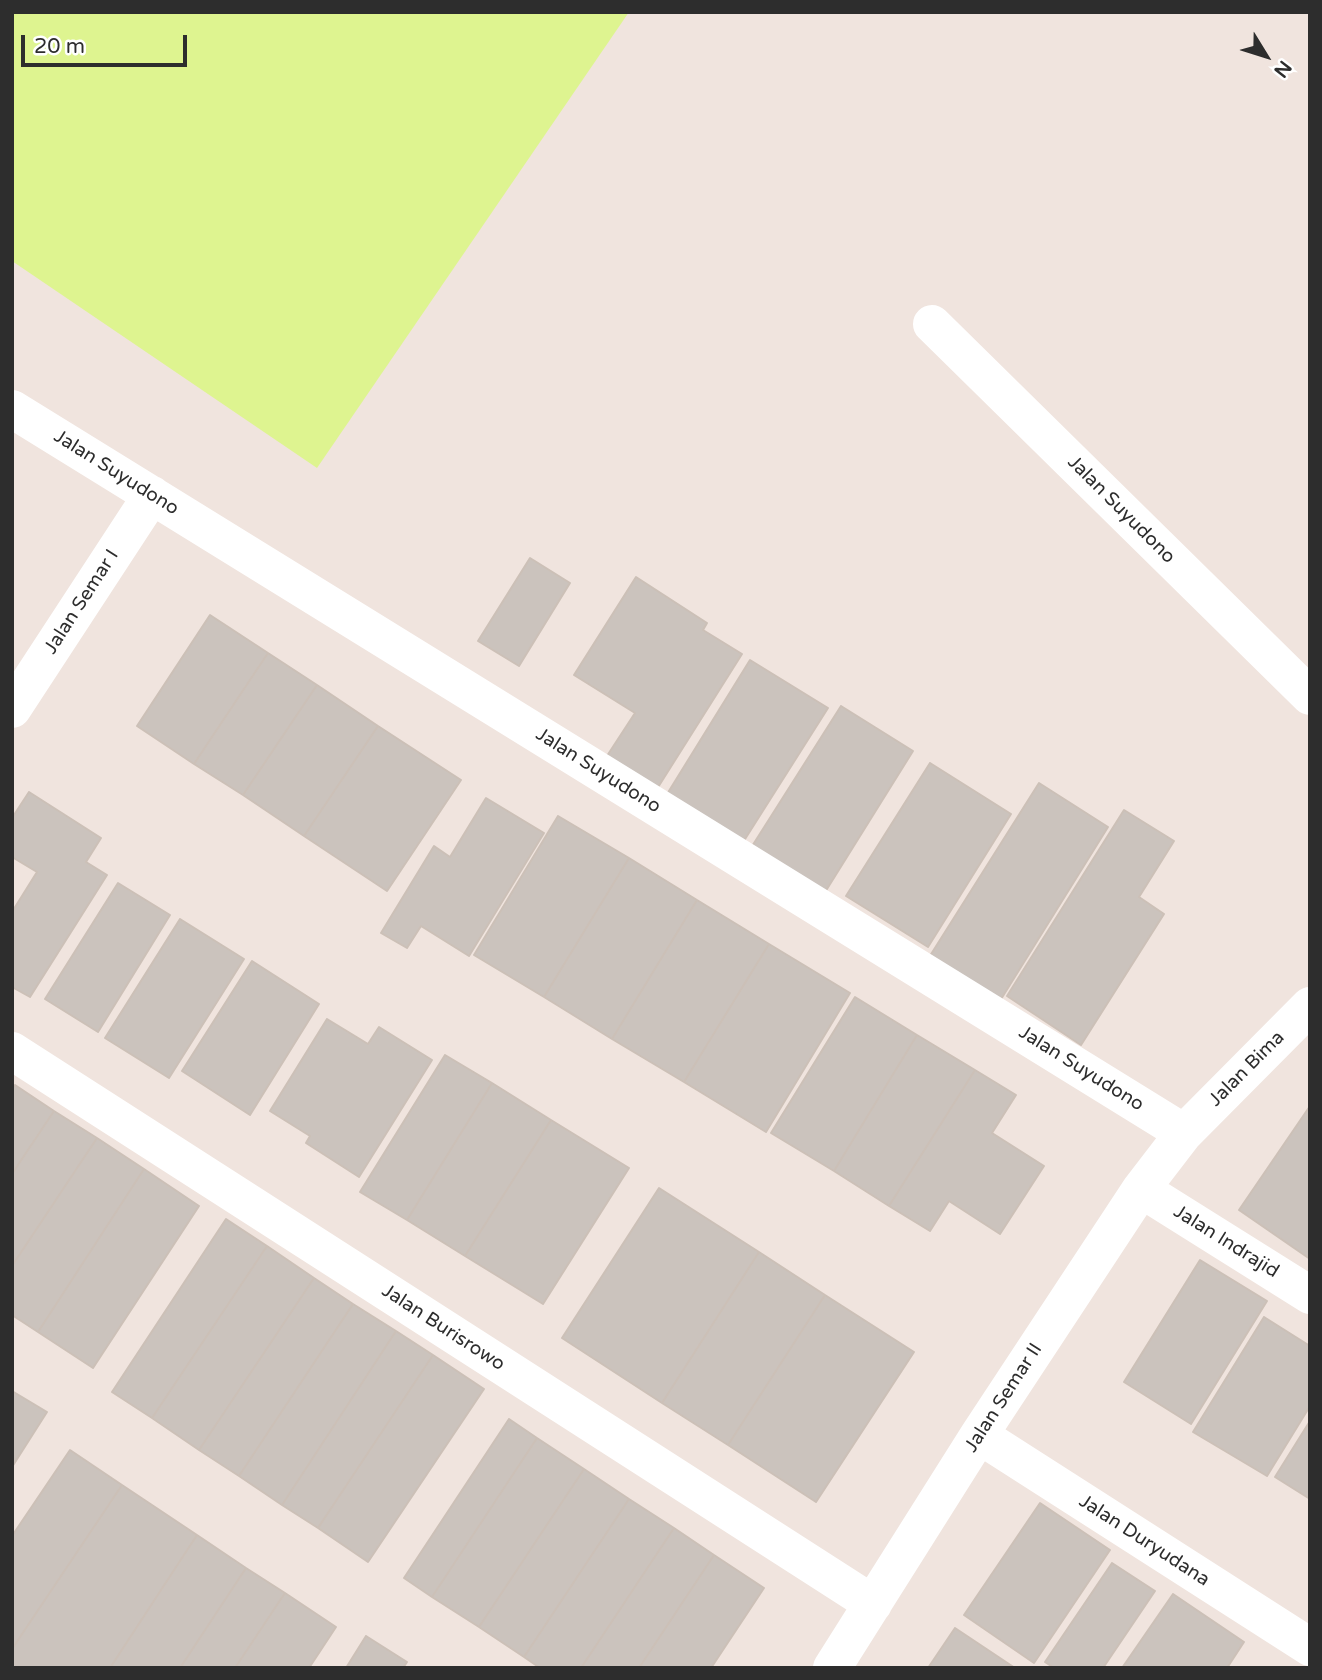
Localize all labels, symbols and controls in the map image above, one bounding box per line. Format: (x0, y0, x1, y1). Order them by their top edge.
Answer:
scale bar (24, 21, 191, 65)
north arrow (1231, 21, 1301, 91)
text: 20 m (34, 34, 85, 59)
text: N (1269, 56, 1296, 82)
street label: Jalan Suyudono (49, 425, 183, 521)
street label: Jalan Suyudono (1062, 451, 1180, 569)
street label: Jalan Semar I (40, 546, 124, 658)
street label: Jalan Suyudono (531, 723, 665, 819)
street label: Jalan Suyudono (1014, 1021, 1148, 1117)
street label: Jalan Bima (1205, 1027, 1289, 1111)
street label: Jalan Indrajid (1169, 1201, 1283, 1283)
street label: Jalan Burisrowo (377, 1280, 509, 1376)
street label: Jalan Semar II (960, 1339, 1048, 1457)
street label: Jalan Duryudana (1074, 1490, 1214, 1592)

